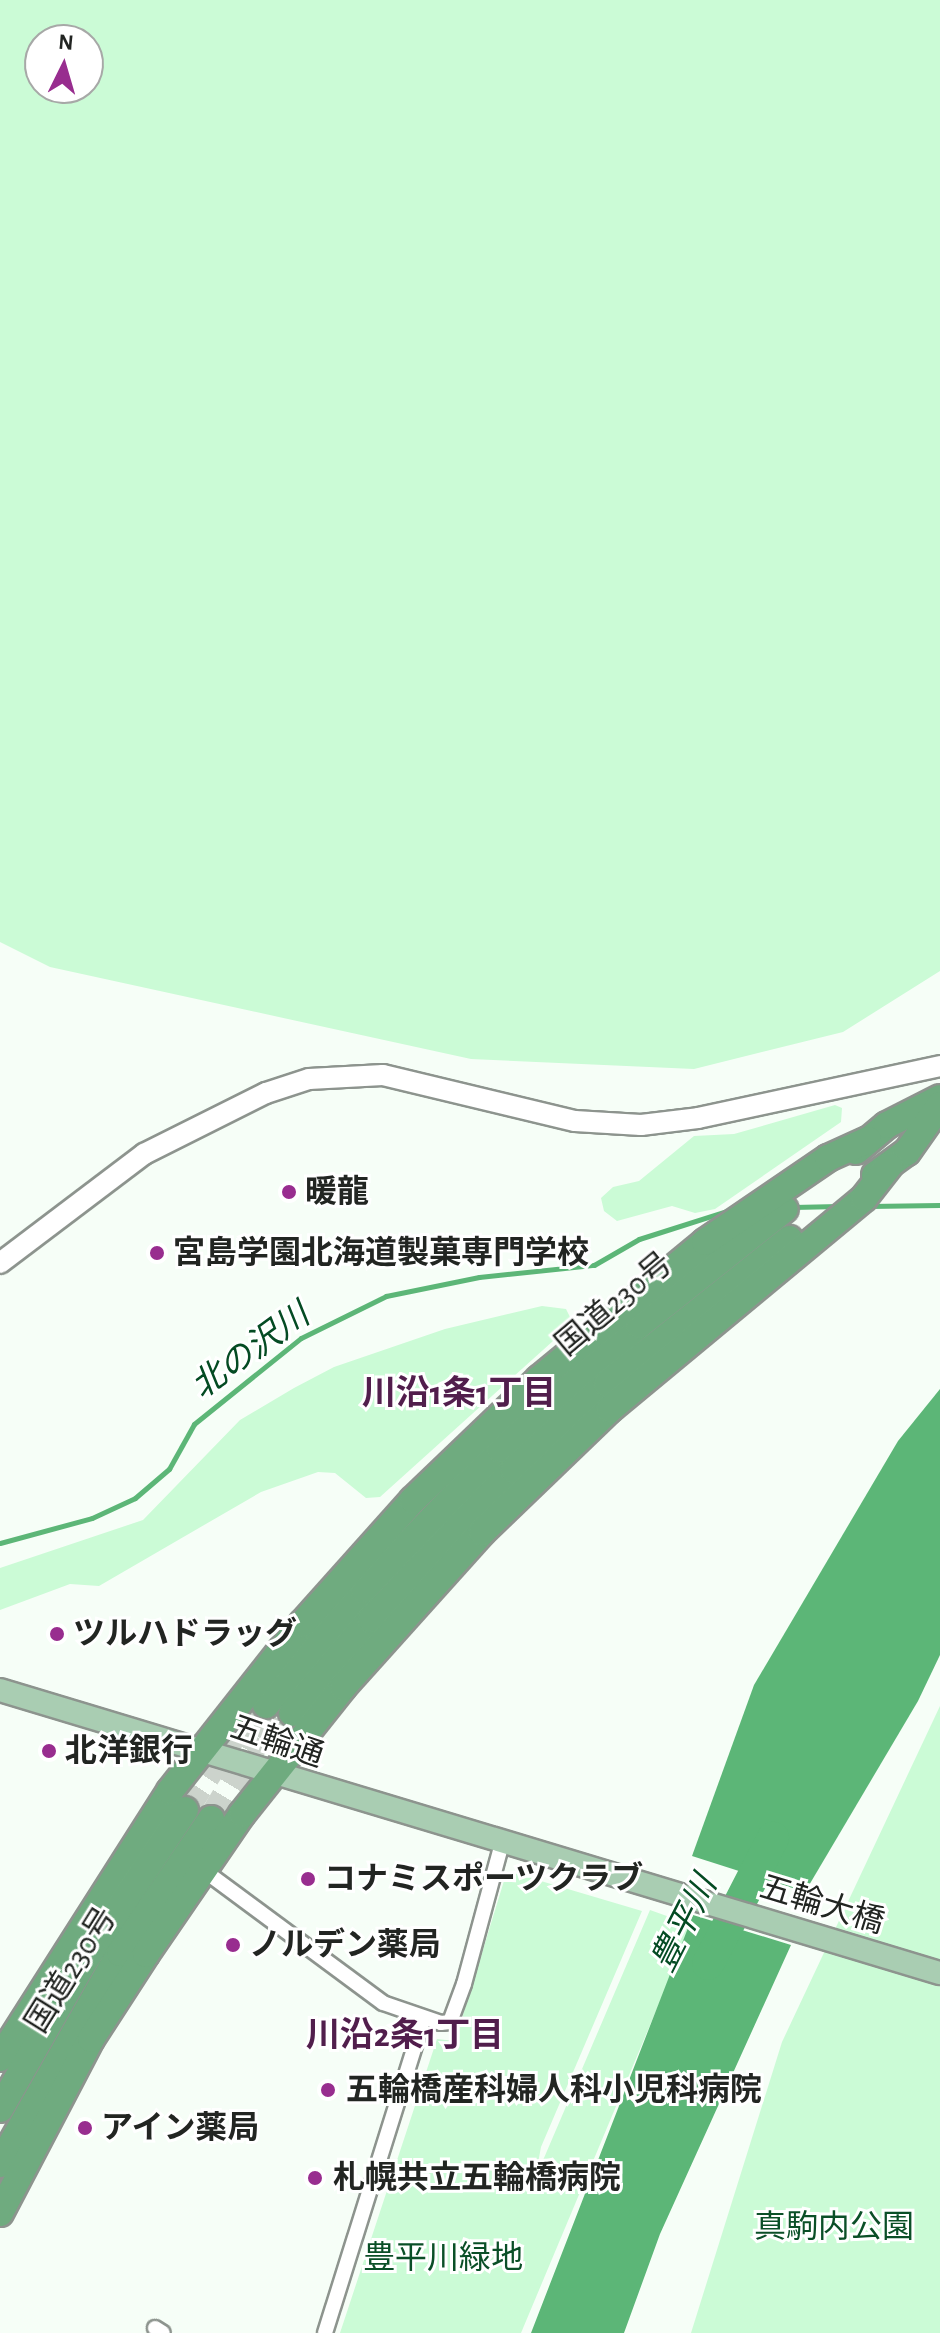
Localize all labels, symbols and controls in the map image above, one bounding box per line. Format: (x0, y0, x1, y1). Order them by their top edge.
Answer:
north arrow (24, 24, 104, 104)
text: N (57, 30, 74, 54)
place label: 暖龍 (305, 1173, 369, 1211)
marker: 暖龍 (280, 1183, 298, 1201)
place label: 宮島学園北海道製菓専門学校 (173, 1234, 589, 1272)
marker: 宮島学園北海道製菓専門学校 (148, 1244, 166, 1262)
street label: 国道230号 (548, 1244, 680, 1364)
water label: 北の沢川 (184, 1296, 318, 1408)
district label: 川沿1条1丁目 (362, 1375, 556, 1415)
place label: ツルハドラッグ (73, 1615, 297, 1653)
marker: ツルハドラッグ (48, 1625, 66, 1643)
street label: 五輪通 (225, 1708, 329, 1776)
place label: 北洋銀行 (65, 1732, 193, 1770)
marker: 北洋銀行 (40, 1742, 58, 1760)
place label: コナミスポーツクラブ (324, 1860, 644, 1898)
street label: 五輪大橋 (755, 1868, 889, 1942)
water label: 豊平川 (644, 1869, 726, 1979)
marker: コナミスポーツクラブ (299, 1870, 317, 1888)
street label: 国道230号 (17, 1900, 125, 2040)
place label: ノルデン薬局 (249, 1926, 441, 1964)
marker: ノルデン薬局 (224, 1936, 242, 1954)
district label: 川沿2条1丁目 (306, 2017, 504, 2057)
place label: 五輪橋産科婦人科小児科病院 (346, 2071, 762, 2109)
marker: 五輪橋産科婦人科小児科病院 (317, 2079, 339, 2101)
place label: アイン薬局 (101, 2109, 261, 2147)
marker: アイン薬局 (76, 2119, 94, 2137)
place label: 札幌共立五輪橋病院 (333, 2159, 621, 2197)
marker: 札幌共立五輪橋病院 (304, 2167, 326, 2189)
park label: 真駒内公園 (754, 2208, 914, 2246)
park label: 豊平川緑地 (363, 2239, 523, 2277)

